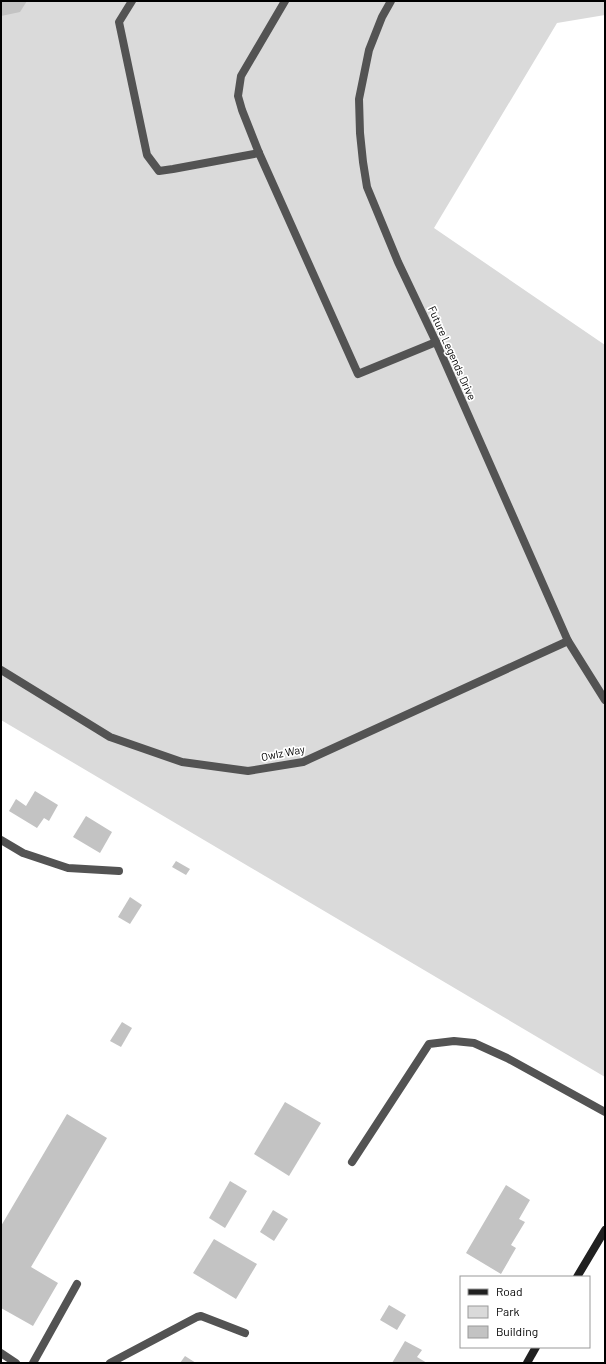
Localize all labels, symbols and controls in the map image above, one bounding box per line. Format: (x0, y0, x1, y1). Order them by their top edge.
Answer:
street label: Future Legends Drive (426, 304, 479, 402)
street label: Owlz Way (260, 742, 306, 763)
legend (460, 1276, 590, 1348)
text: Road (496, 1284, 523, 1298)
text: Park (496, 1304, 520, 1318)
text: Building (496, 1324, 538, 1338)

